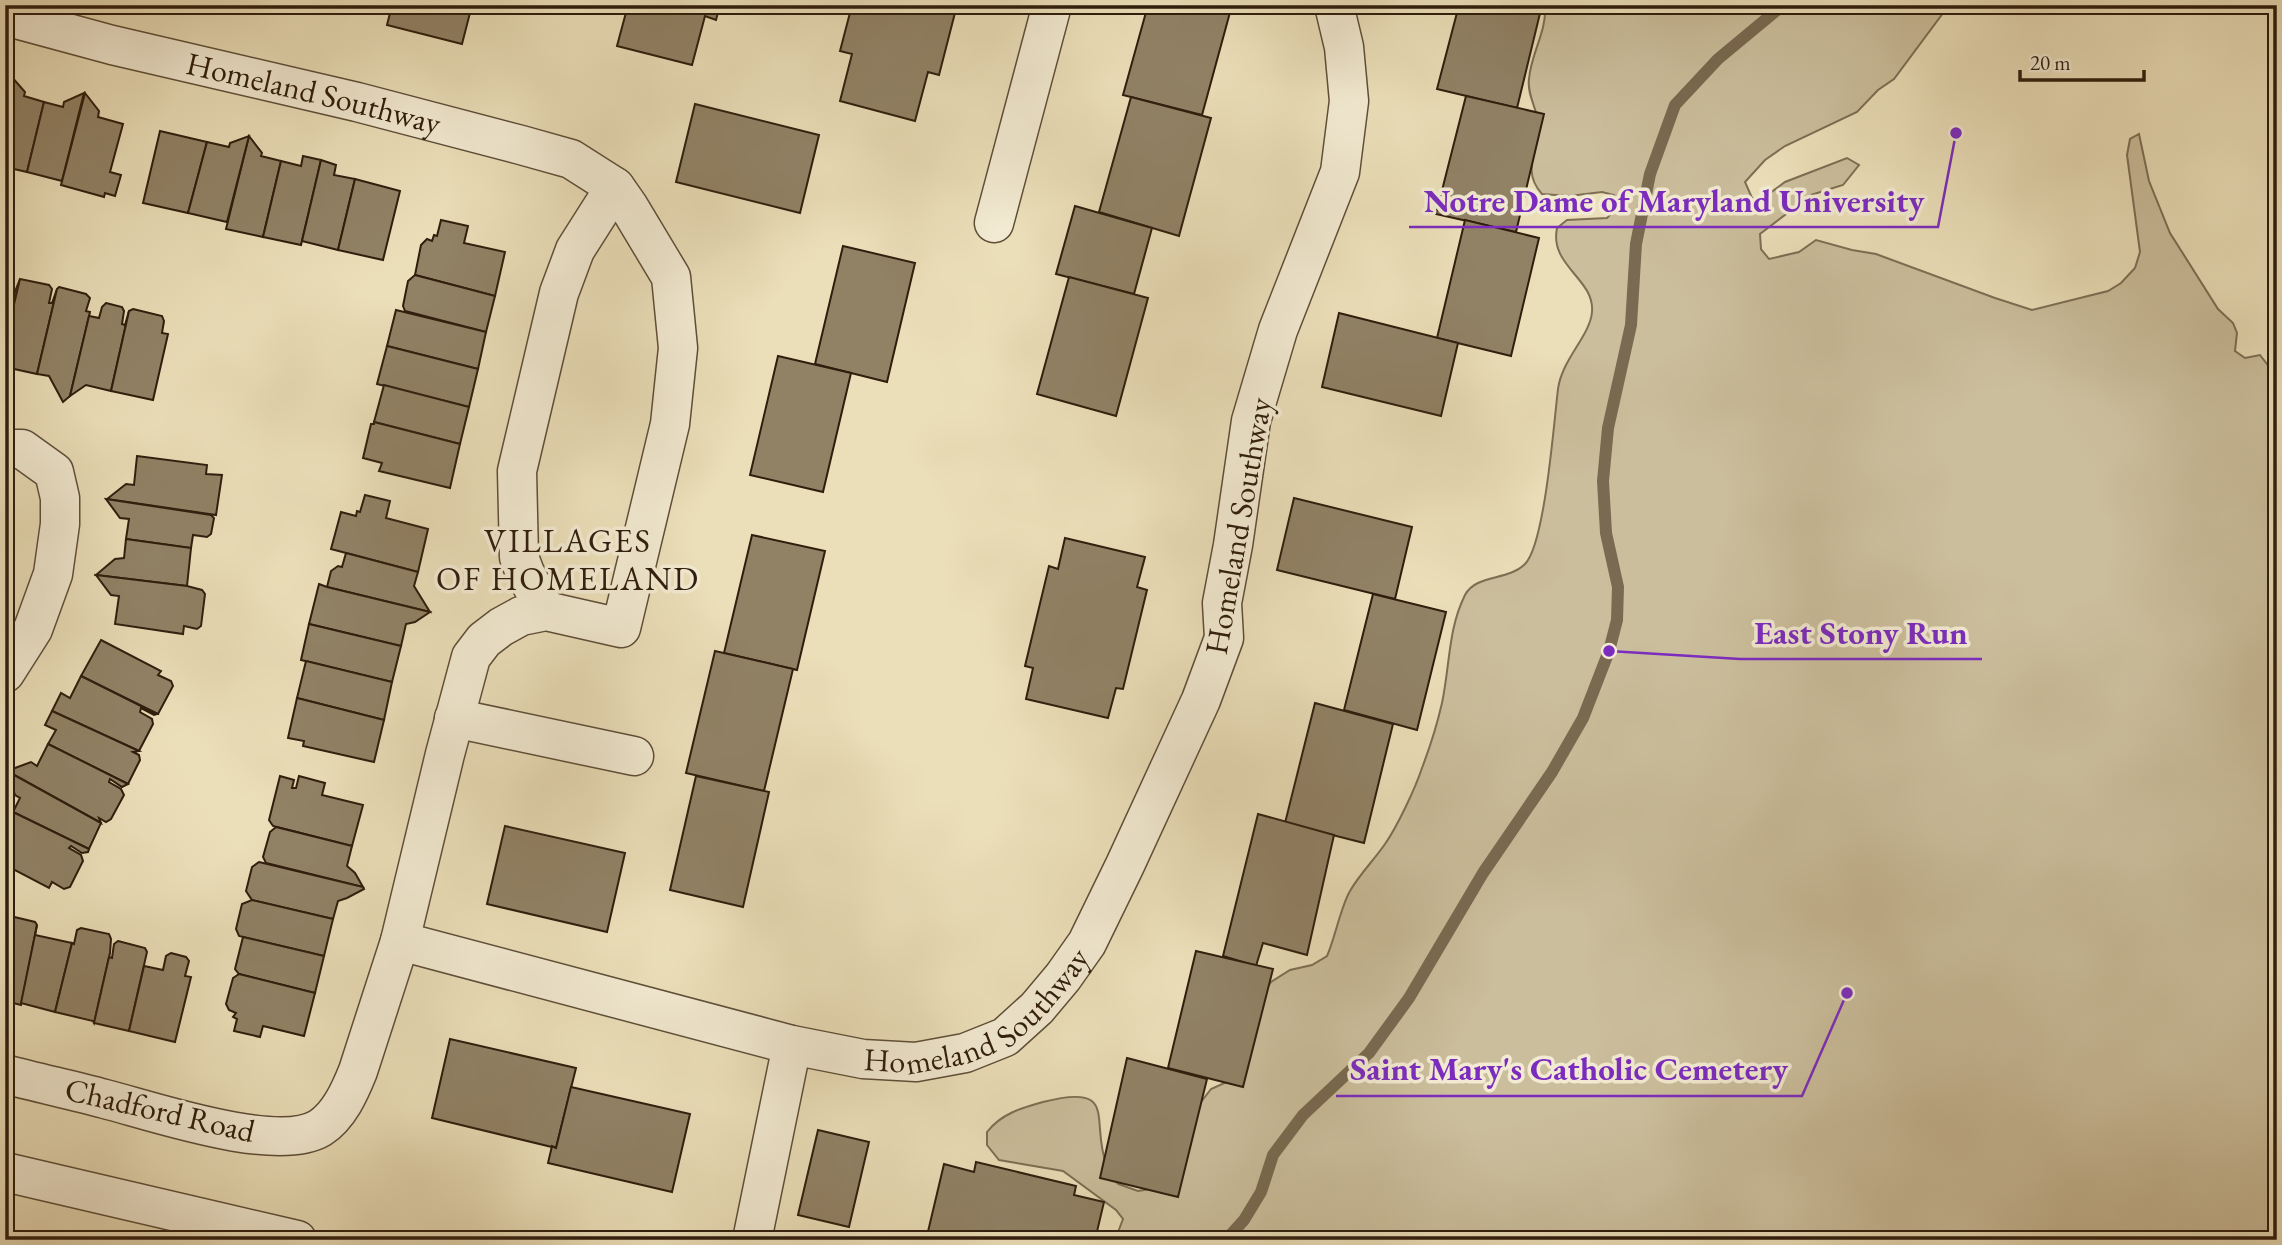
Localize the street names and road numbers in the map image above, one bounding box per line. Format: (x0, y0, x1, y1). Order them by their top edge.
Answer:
street label: Homeland Southway (182, 42, 446, 144)
street label: Homeland Southway (1195, 393, 1281, 658)
street label: Homeland Southway (863, 938, 1099, 1085)
street label: Chadford Road (61, 1068, 260, 1152)

